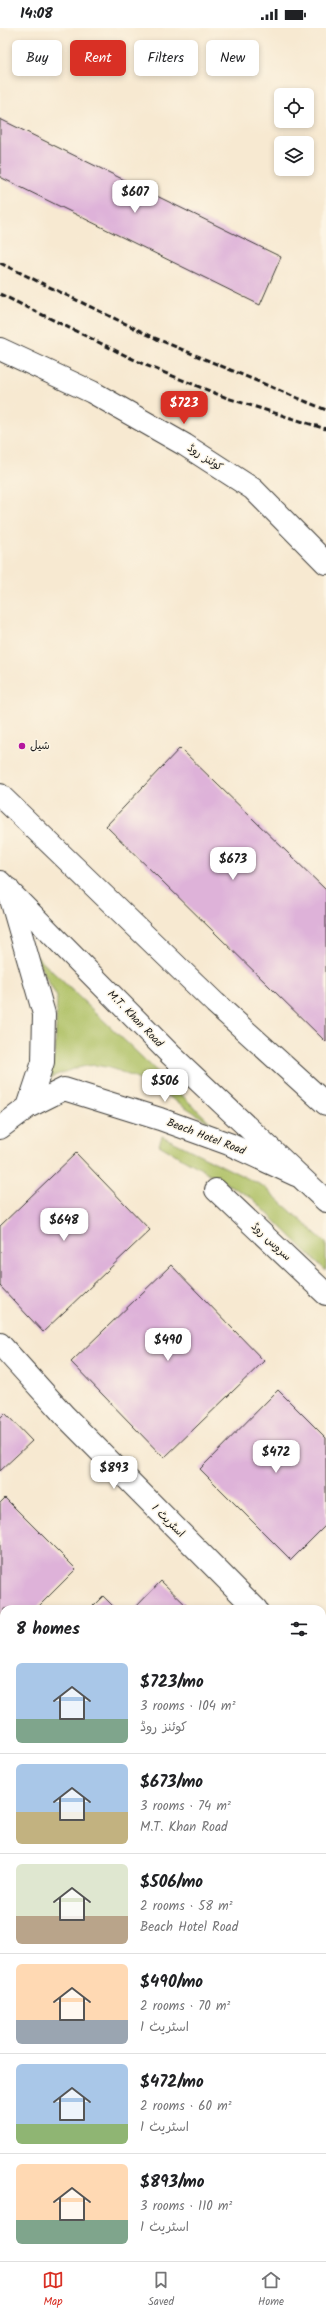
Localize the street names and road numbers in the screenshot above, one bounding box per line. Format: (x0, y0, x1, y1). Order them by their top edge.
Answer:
street label: کوئنز روڈ (183, 440, 227, 477)
street label: M.T. Khan Road (103, 986, 168, 1052)
street label: Beach Hotel Road (164, 1114, 248, 1160)
street label: سروس روڈ (247, 1218, 295, 1266)
street label: اسٹریٹ 1 (147, 1500, 189, 1542)

